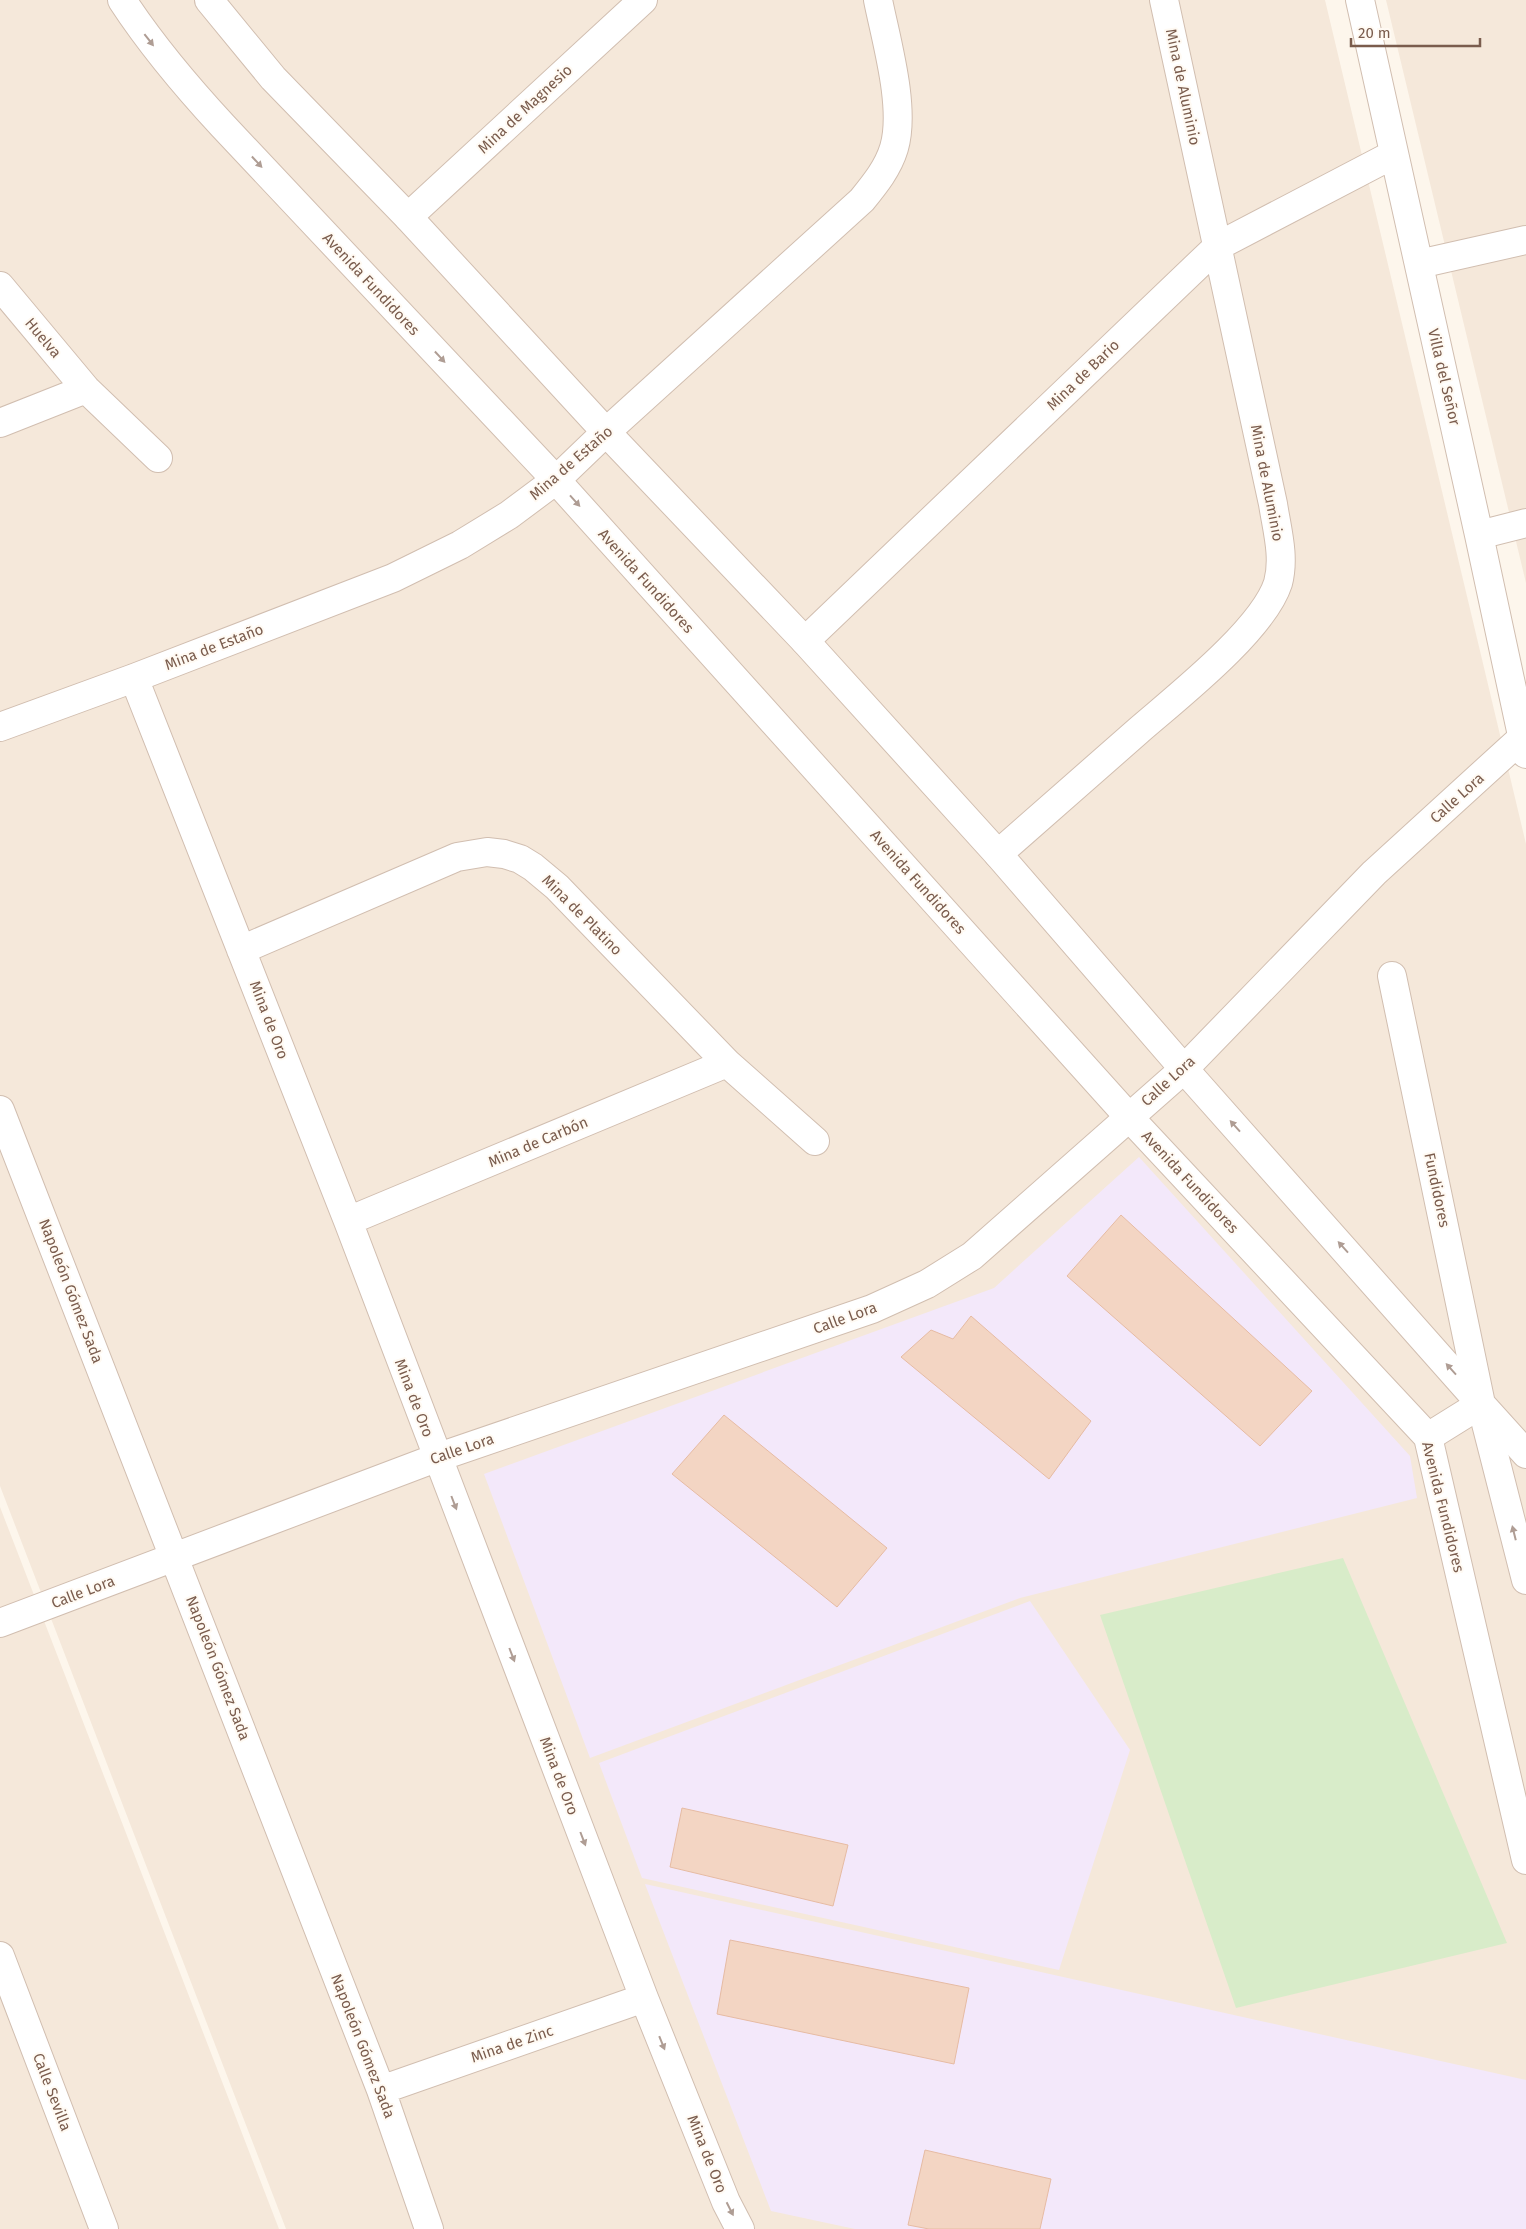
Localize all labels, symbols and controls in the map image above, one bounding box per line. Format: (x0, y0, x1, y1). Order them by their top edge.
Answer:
scale bar (1351, 15, 1480, 47)
text: 20 m (1358, 24, 1391, 42)
street label: Mina de Aluminio (1162, 27, 1204, 147)
one-way arrow (144, 33, 155, 46)
street label: Mina de Magnesio (474, 61, 576, 157)
one-way arrow (251, 156, 263, 168)
street label: Avenida Fundidores (319, 229, 423, 339)
street label: Huelva (21, 314, 65, 362)
street label: Villa del Señor (1424, 327, 1464, 427)
street label: Mina de Bario (1043, 336, 1123, 414)
one-way arrow (434, 351, 446, 363)
street label: Mina de Estaño (526, 422, 616, 504)
street label: Mina de Aluminio (1247, 423, 1287, 543)
one-way arrow (569, 495, 581, 507)
street label: Avenida Fundidores (594, 525, 698, 637)
street label: Mina de Estaño (162, 620, 266, 674)
street label: Calle Lora (1426, 769, 1488, 827)
street label: Avenida Fundidores (866, 826, 970, 938)
street label: Mina de Platino (538, 871, 626, 959)
street label: Mina de Oro (246, 978, 292, 1062)
street label: Calle Lora (1137, 1052, 1199, 1110)
street label: Mina de Carbón (485, 1113, 591, 1171)
one-way arrow (1229, 1120, 1241, 1132)
street label: Avenida Fundidores (1138, 1127, 1242, 1237)
street label: Fundidores (1420, 1151, 1454, 1229)
street label: Napoleón Gómez Sada (35, 1216, 107, 1366)
one-way arrow (1337, 1241, 1348, 1254)
street label: Calle Lora (811, 1298, 879, 1338)
street label: Mina de Oro (391, 1356, 437, 1440)
one-way arrow (1445, 1362, 1456, 1375)
street label: Calle Lora (428, 1430, 496, 1468)
street label: Avenida Fundidores (1418, 1440, 1468, 1574)
one-way arrow (450, 1496, 458, 1511)
one-way arrow (1510, 1526, 1518, 1541)
street label: Calle Lora (49, 1572, 117, 1612)
street label: Napoleón Gómez Sada (182, 1593, 254, 1743)
one-way arrow (508, 1648, 516, 1663)
street label: Mina de Oro (536, 1734, 582, 1818)
one-way arrow (579, 1832, 587, 1847)
street label: Napoleón Gómez Sada (327, 1971, 399, 2121)
street label: Mina de Zinc (468, 2021, 556, 2067)
one-way arrow (658, 2036, 666, 2051)
street label: Calle Sevilla (29, 2051, 75, 2133)
street label: Mina de Oro (683, 2112, 731, 2196)
one-way arrow (726, 2202, 734, 2217)

